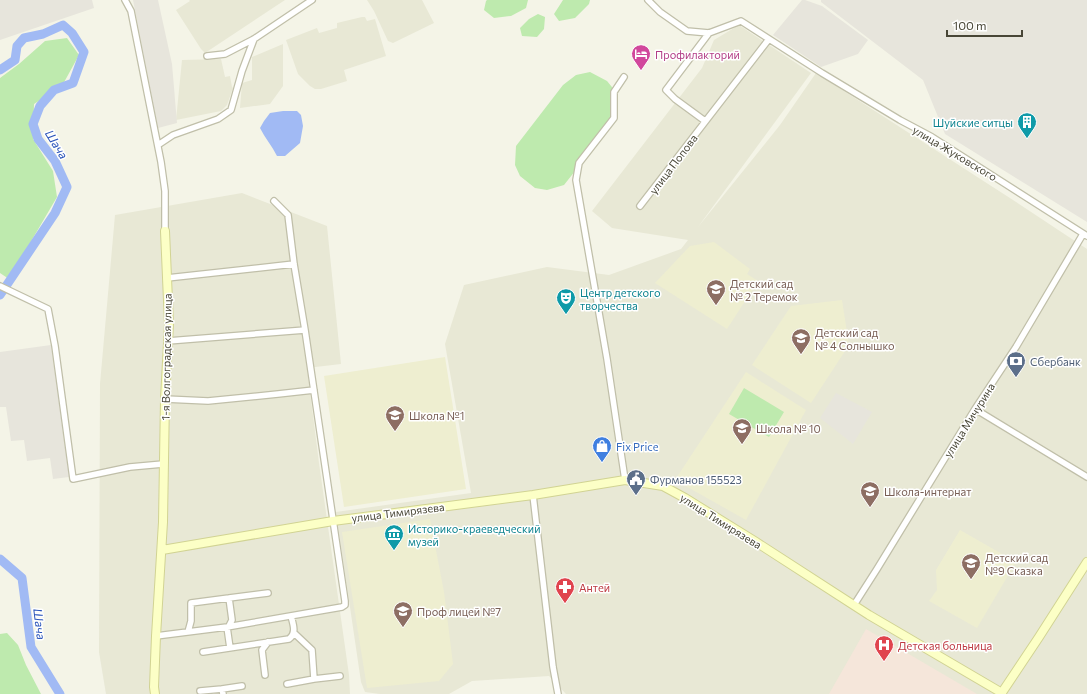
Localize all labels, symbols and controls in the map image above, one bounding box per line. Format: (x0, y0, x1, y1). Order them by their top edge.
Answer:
scale bar (947, 12, 1022, 38)
text: 100 m (953, 18, 987, 32)
hotel icon: Профилакторий (630, 43, 652, 71)
place label: Профилакторий (655, 48, 740, 61)
building icon: Шуйские ситцы (1016, 111, 1038, 139)
place label: Шуйские ситцы (933, 116, 1013, 129)
street label: улица Жуковского (911, 123, 1000, 183)
water label: Шача (43, 127, 71, 161)
street label: улица Попова (646, 132, 700, 196)
place label: Детский сад № 2 Теремок (730, 277, 798, 303)
school or university icon: Детский сад № 2 Теремок (705, 278, 727, 306)
place label: Центр детского творчества (580, 286, 661, 312)
theatre icon: Центр детского творчества (555, 287, 577, 315)
street label: 1-я Волгоградская улица (158, 293, 174, 421)
place label: Детский сад № 4 Солнышко (815, 326, 895, 352)
school or university icon: Детский сад № 4 Солнышко (790, 327, 812, 355)
bank icon: Сбербанк (1005, 350, 1027, 378)
place label: Сбербанк (1030, 355, 1081, 368)
street label: улица Мичурина (941, 380, 997, 460)
school or university icon: Школа №1 (384, 404, 406, 432)
place label: Школа №1 (409, 409, 464, 422)
school or university icon: Школа № 10 (731, 417, 753, 445)
place label: Школа № 10 (756, 422, 821, 435)
shop icon: Fix Price (591, 435, 613, 463)
place label: Fix Price (616, 440, 659, 453)
public building icon: Фурманов 155523 (625, 468, 647, 496)
place label: Фурманов 155523 (650, 473, 742, 486)
school or university icon: Школа-интернат (859, 480, 881, 508)
place label: Школа-интернат (884, 485, 971, 498)
street label: улица Тимирязева (678, 491, 764, 551)
street label: улица Тимирязева (351, 500, 445, 524)
place label: Историко-краеведческий музей (408, 522, 540, 548)
museum icon: Историко-краеведческий музей (383, 523, 405, 551)
place label: Детский сад №9 Сказка (985, 551, 1049, 577)
school or university icon: Детский сад №9 Сказка (960, 552, 982, 580)
pharmacy icon: Антей (554, 576, 576, 604)
place label: Антей (579, 581, 610, 594)
school or university icon: Проф лицей №7 (392, 600, 414, 628)
place label: Проф лицей №7 (417, 605, 501, 618)
water label: Шача (31, 608, 49, 640)
hospital icon: Детская больница (873, 634, 895, 662)
place label: Детская больница (898, 639, 992, 652)

